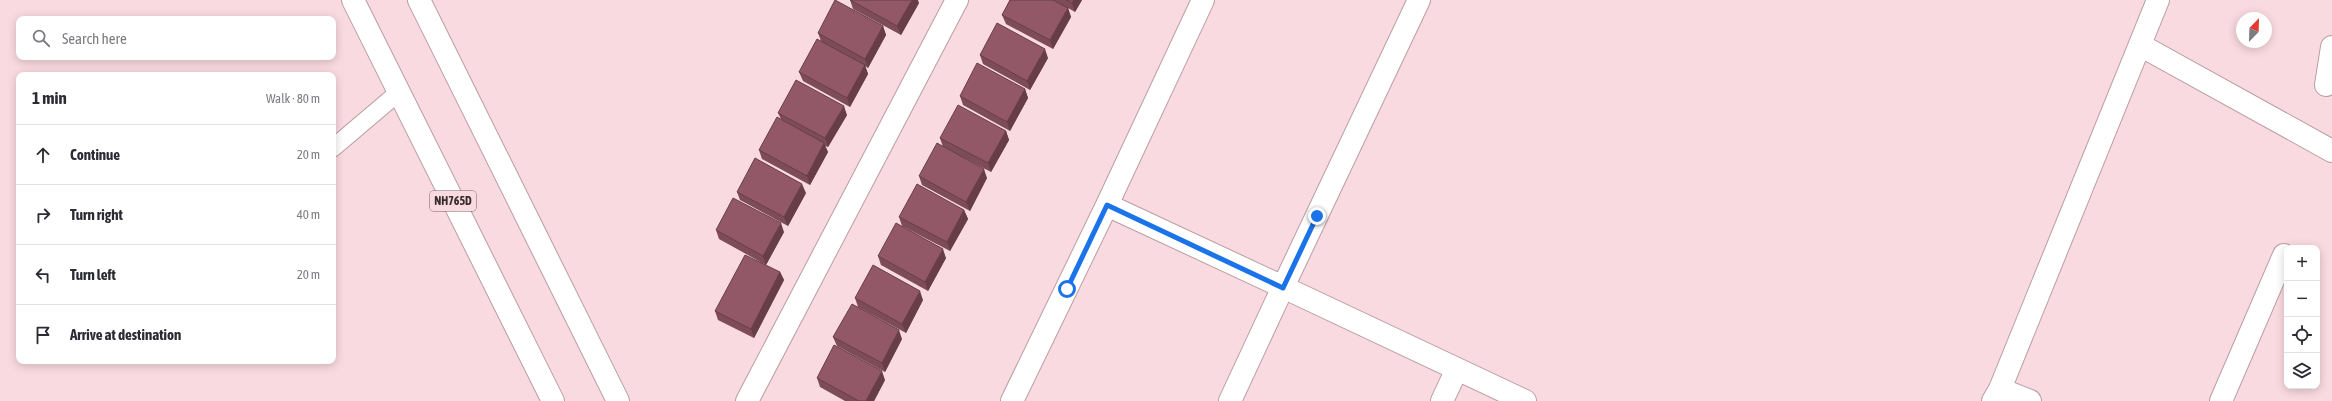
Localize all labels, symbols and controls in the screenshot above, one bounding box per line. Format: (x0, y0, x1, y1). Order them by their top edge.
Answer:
north arrow (2236, 12, 2272, 48)
search box (16, 16, 336, 60)
icon: search (30, 27, 52, 49)
text: Search here (62, 30, 127, 47)
text: 1 min (32, 88, 67, 108)
text: Walk · 80 m (266, 91, 320, 106)
icon: ahead (32, 144, 54, 166)
text: Continue (70, 146, 120, 163)
text: 20 m (297, 147, 320, 162)
road number: NH765D (430, 191, 476, 211)
icon: right (32, 204, 54, 226)
text: Turn right (70, 206, 123, 223)
text: 40 m (297, 207, 320, 222)
route end (1308, 207, 1326, 225)
map controls (2284, 245, 2320, 389)
button: + (2284, 245, 2320, 281)
icon: left (32, 264, 54, 286)
text: Turn left (70, 266, 116, 283)
text: 20 m (297, 267, 320, 282)
route start (1058, 280, 1076, 298)
button: − (2284, 281, 2320, 317)
button: locate (2284, 317, 2320, 353)
icon: arrive (32, 324, 54, 346)
text: Arrive at destination (70, 326, 181, 343)
button: layers (2284, 353, 2320, 389)

